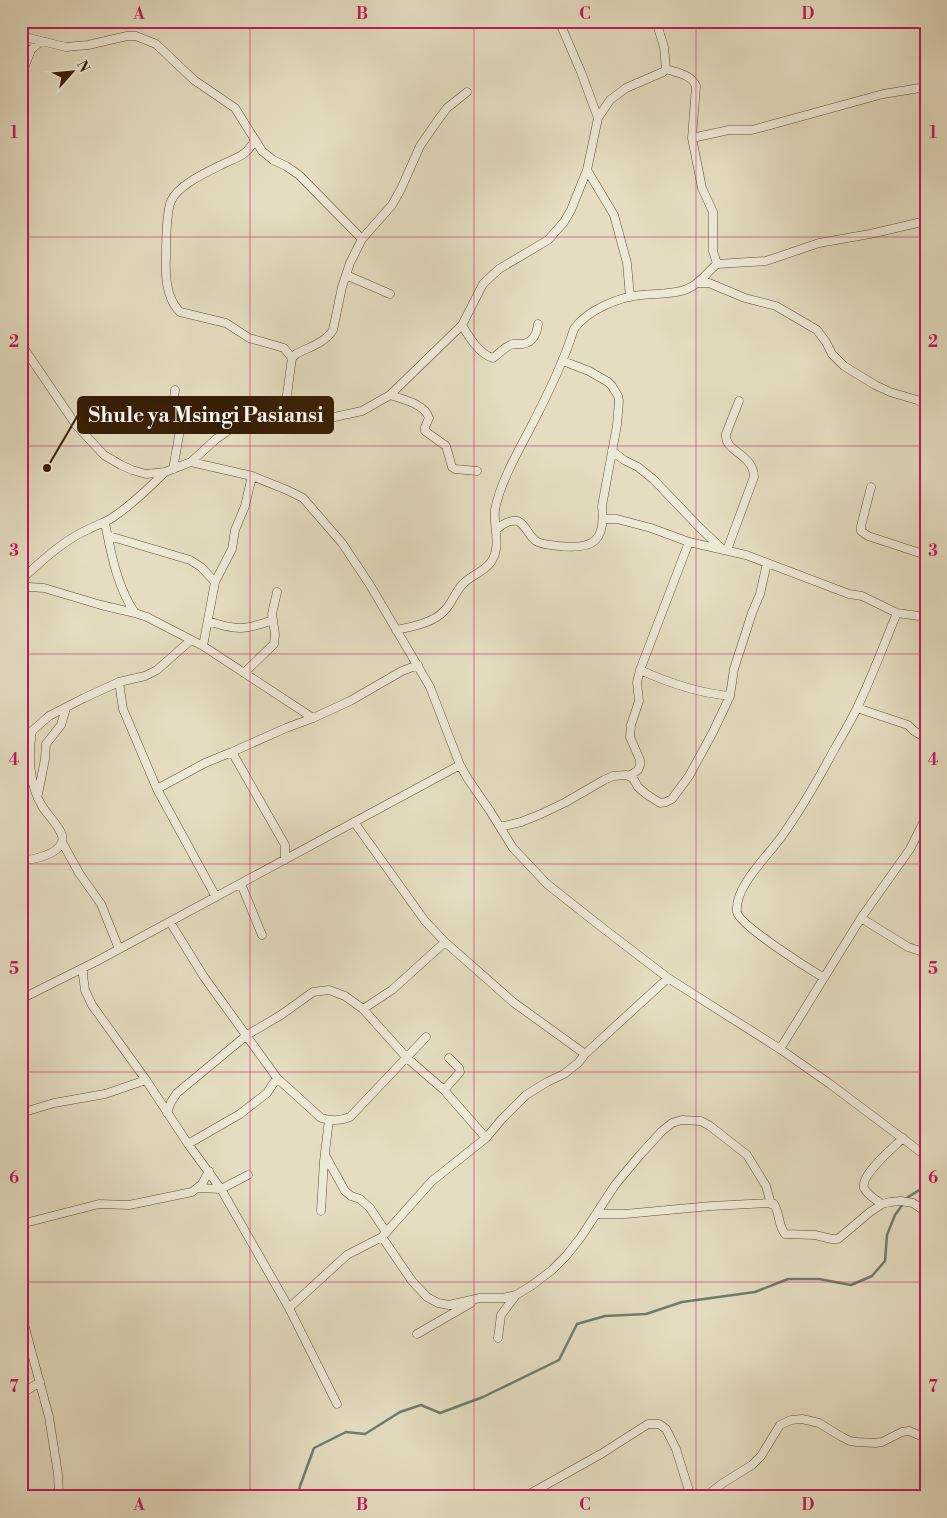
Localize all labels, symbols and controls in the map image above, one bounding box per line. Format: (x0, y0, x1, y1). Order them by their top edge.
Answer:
text: A (132, 4, 145, 24)
text: B (356, 4, 368, 24)
text: C (579, 4, 591, 24)
text: D (802, 4, 815, 24)
north arrow (48, 48, 98, 98)
text: N (72, 58, 93, 76)
text: 1 (10, 123, 18, 143)
text: 1 (929, 123, 937, 143)
text: 2 (9, 332, 19, 352)
text: 2 (928, 332, 938, 352)
callout: Shule ya Msingi Pasiansi (78, 397, 333, 433)
text: Shule ya Msingi Pasiansi (88, 403, 324, 429)
text: 3 (9, 541, 19, 561)
text: 3 (928, 541, 938, 561)
text: 4 (9, 750, 20, 770)
text: 4 (928, 750, 939, 770)
text: 5 (9, 959, 19, 979)
text: 5 (928, 959, 938, 979)
text: 6 (9, 1168, 19, 1188)
text: 6 (928, 1168, 938, 1188)
text: 7 (9, 1377, 19, 1397)
text: 7 (928, 1377, 938, 1397)
text: A (132, 1495, 145, 1515)
text: B (356, 1495, 368, 1515)
text: C (579, 1495, 591, 1515)
text: D (802, 1495, 815, 1515)

